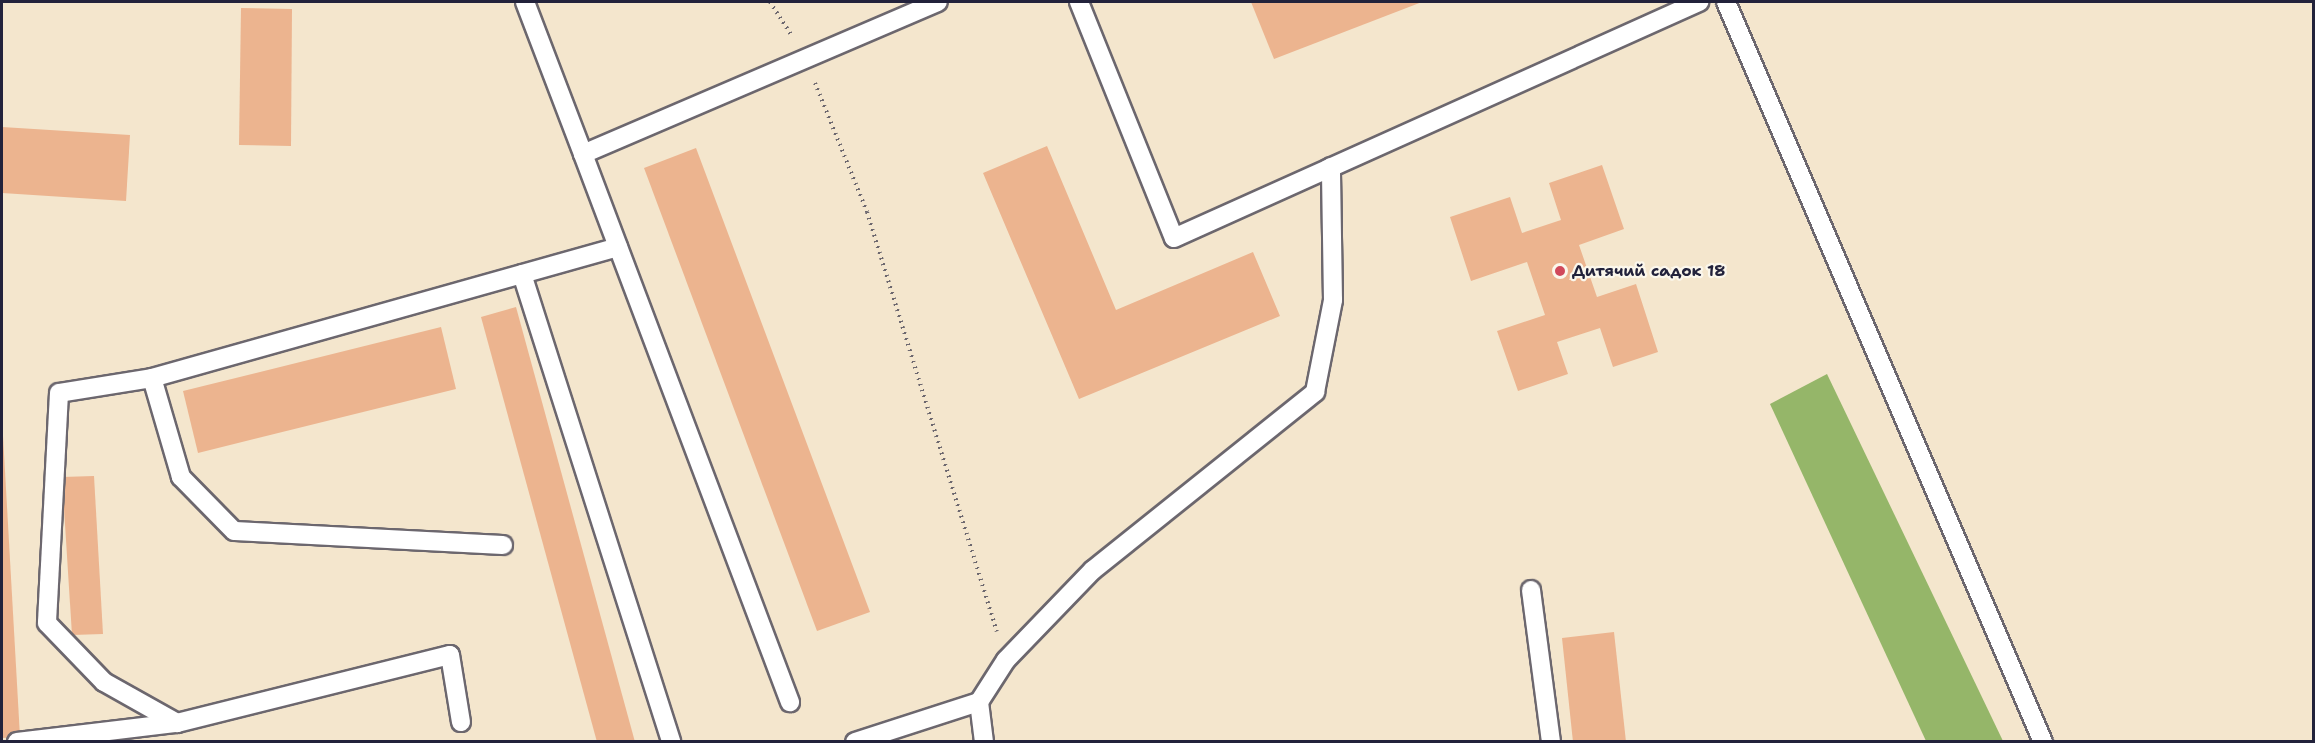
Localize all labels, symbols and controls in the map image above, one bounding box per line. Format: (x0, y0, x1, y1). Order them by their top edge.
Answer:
place label: Дитячий садок 18 (1572, 261, 1726, 281)
marker: Дитячий садок 18 (1553, 264, 1567, 278)

